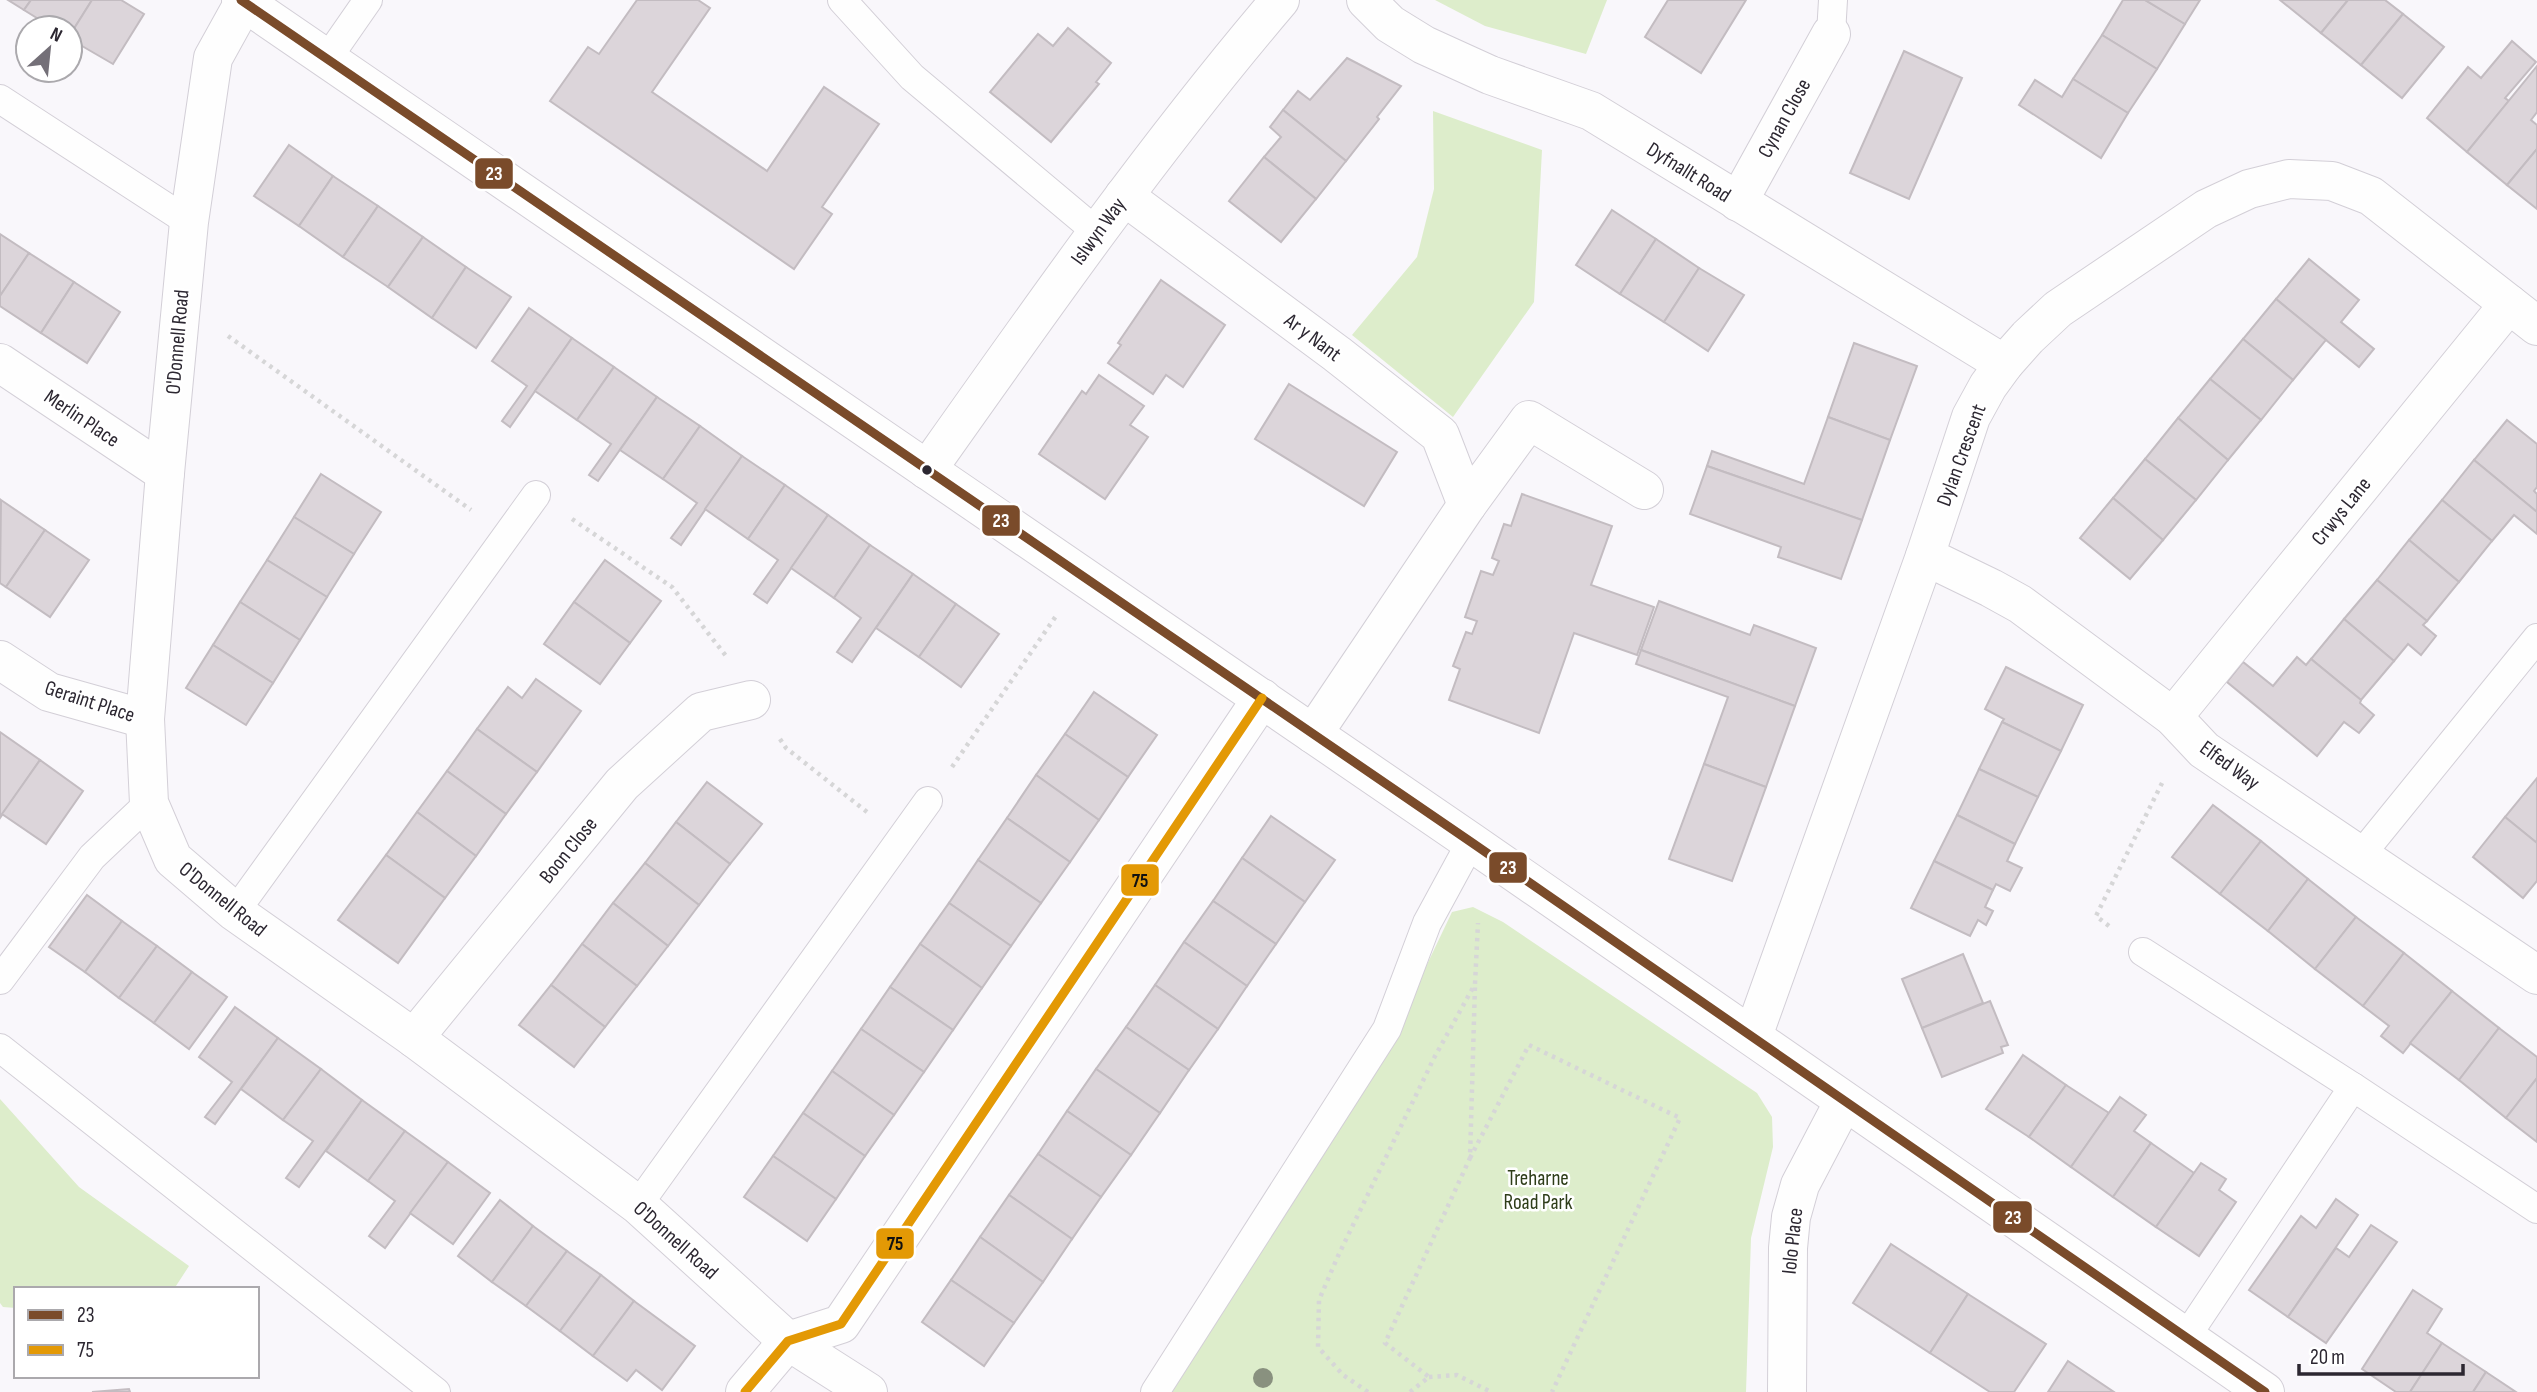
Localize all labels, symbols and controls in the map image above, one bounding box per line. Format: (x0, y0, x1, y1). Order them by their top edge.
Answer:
north arrow (14, 14, 84, 84)
text: N (46, 23, 66, 48)
street label: Cynan Close (1753, 74, 1816, 162)
street label: Dyfnallt Road (1642, 137, 1735, 208)
line badge: 23 (474, 157, 514, 190)
text: 23 (486, 163, 502, 186)
street label: Islwyn Way (1066, 193, 1131, 270)
street label: O'Donnell Road (160, 289, 195, 396)
street label: Ar y Nant (1279, 307, 1346, 367)
street label: Merlin Place (39, 384, 124, 453)
street label: Dylan Crescent (1931, 401, 1991, 510)
unlabelled marker (920, 463, 934, 477)
street label: Crwys Lane (2306, 472, 2376, 550)
line badge: 23 (981, 504, 1021, 537)
text: 23 (993, 510, 1009, 533)
street label: Geraint Place (42, 675, 138, 728)
street label: Elfed Way (2195, 735, 2265, 795)
street label: Boon Close (534, 812, 603, 888)
line badge: 23 (1488, 851, 1528, 884)
street label: O'Donnell Road (174, 857, 271, 942)
text: 23 (1500, 857, 1516, 880)
line badge: 75 (1120, 863, 1160, 897)
text: 75 (1132, 870, 1148, 893)
park label: Treharne Road Park (1503, 1166, 1573, 1215)
street label: O'Donnell Road (628, 1196, 723, 1285)
line badge: 23 (1992, 1200, 2033, 1234)
street label: Iolo Place (1777, 1207, 1808, 1275)
text: 23 (2005, 1207, 2021, 1230)
line badge: 75 (875, 1227, 915, 1260)
text: 75 (887, 1233, 903, 1256)
legend (14, 1287, 259, 1378)
text: 23 (77, 1303, 95, 1328)
scale bar (2299, 1332, 2464, 1376)
text: 75 (77, 1338, 94, 1363)
text: 20 m (2310, 1345, 2345, 1370)

